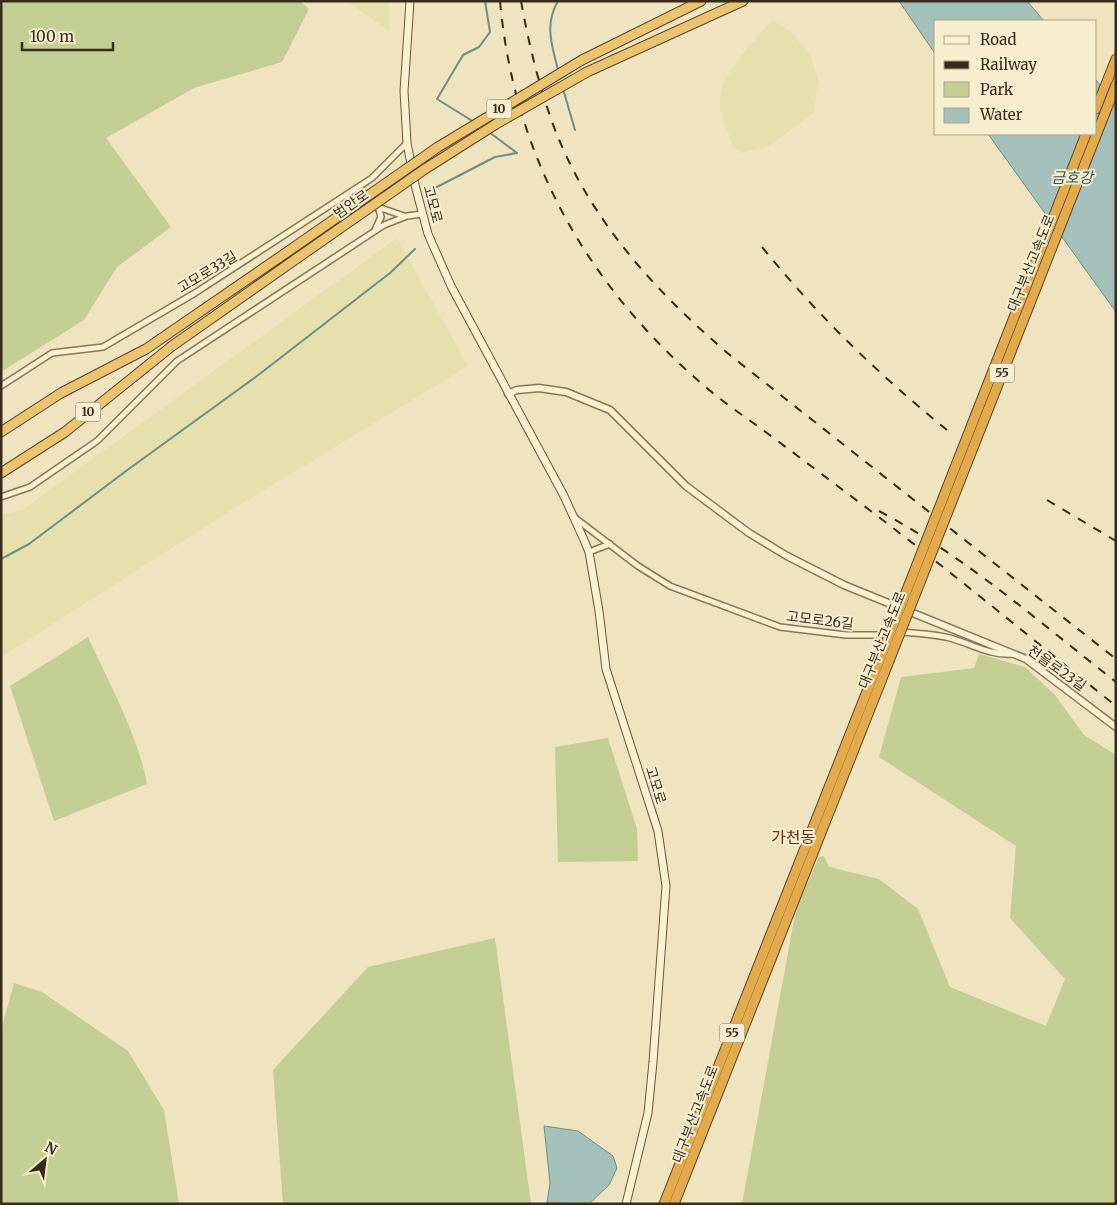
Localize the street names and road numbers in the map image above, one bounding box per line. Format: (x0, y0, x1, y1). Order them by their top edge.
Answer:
road number: 10 (486, 100, 512, 118)
street label: 고모로 (419, 183, 447, 225)
street label: 범안로 (330, 185, 372, 222)
street label: 대구부산고속도로 (1003, 212, 1059, 314)
street label: 고모로33길 (174, 247, 240, 297)
road number: 55 (990, 363, 1014, 382)
road number: 10 (76, 402, 100, 422)
street label: 대구부산고속도로 (854, 589, 910, 691)
street label: 고모로26길 (785, 607, 855, 633)
street label: 천을로23길 (1024, 641, 1090, 695)
street label: 고모로 (642, 764, 670, 806)
road number: 55 (720, 1024, 744, 1042)
street label: 대구부산고속도로 (668, 1063, 722, 1165)

